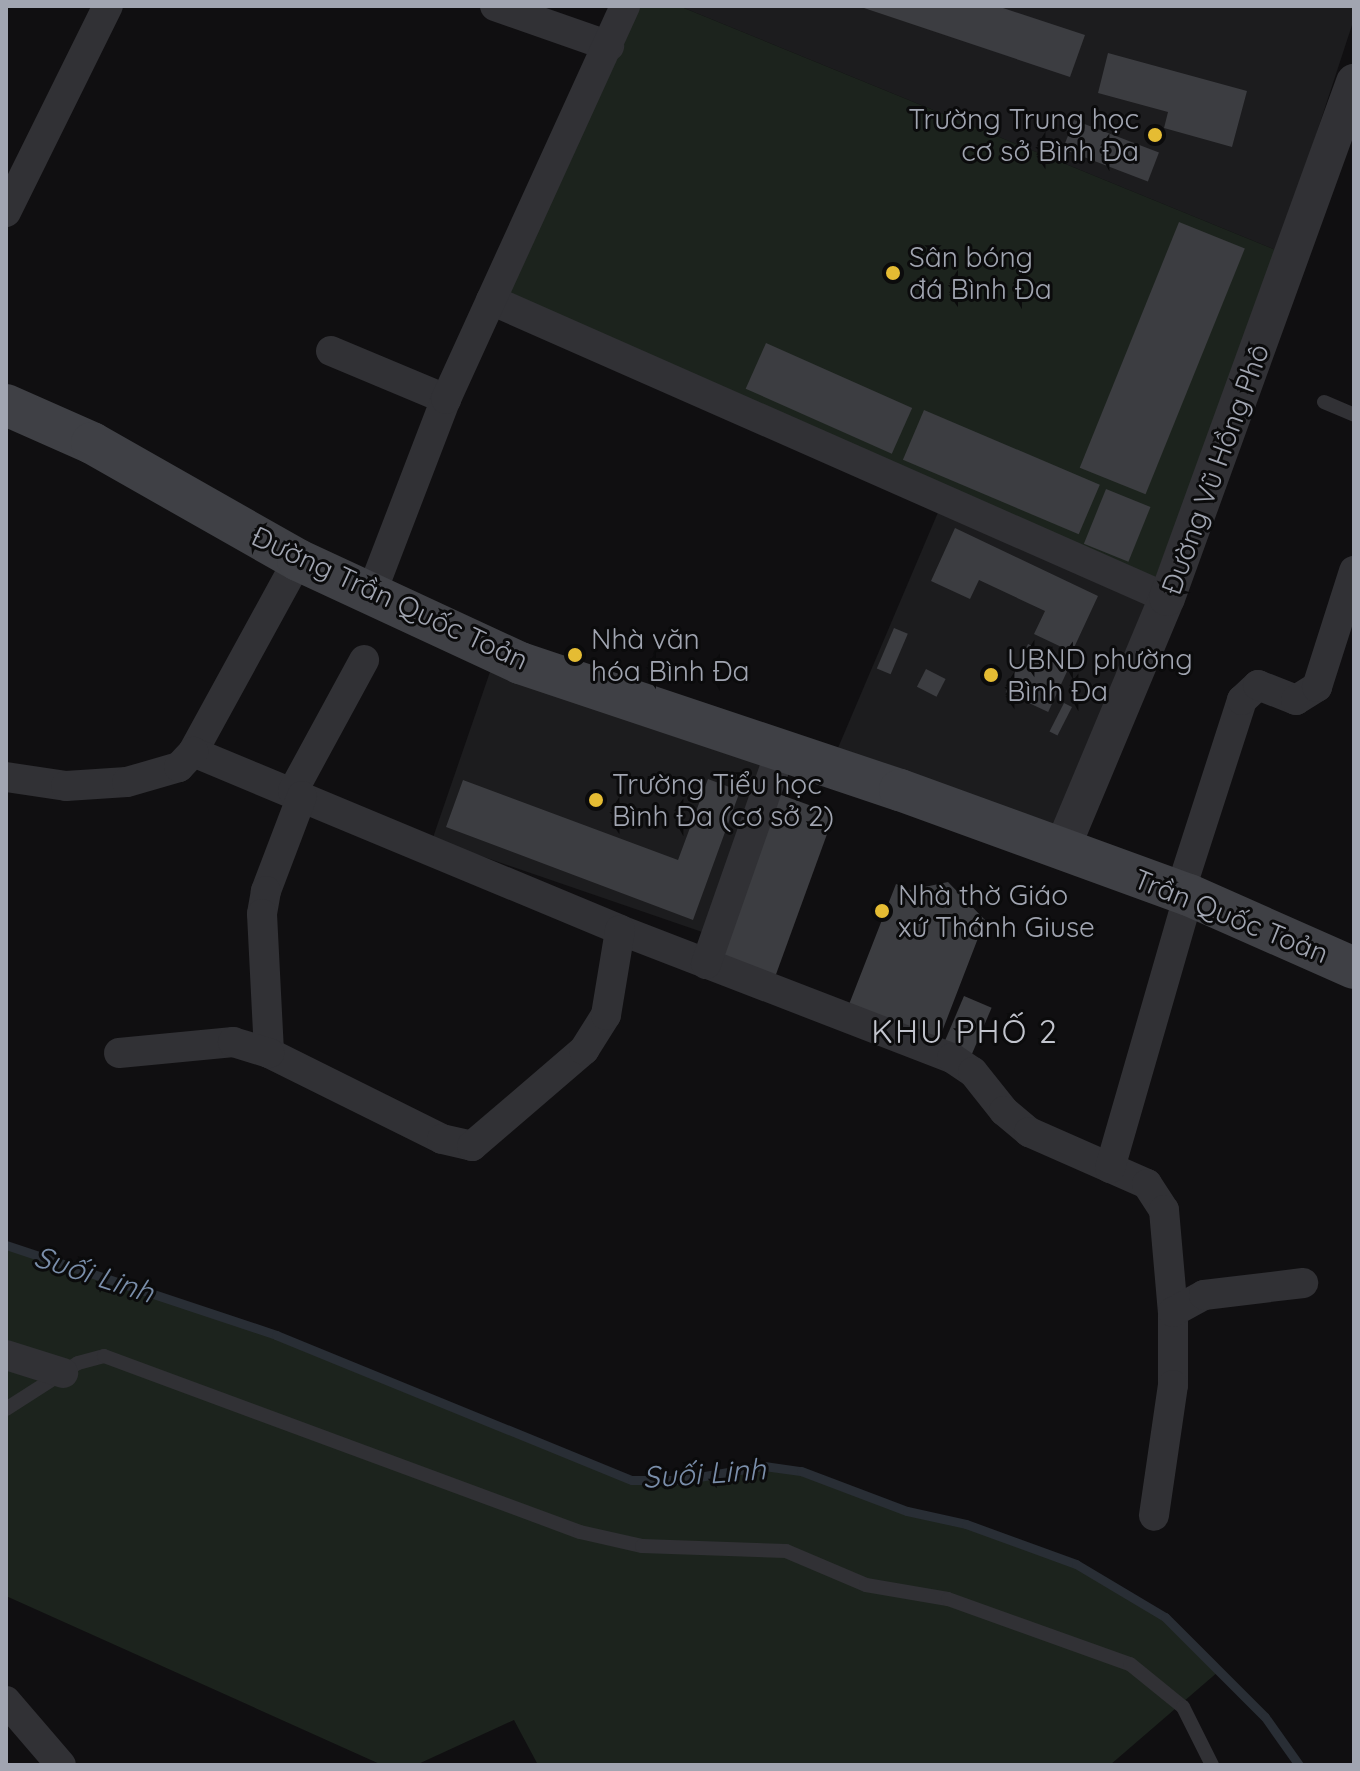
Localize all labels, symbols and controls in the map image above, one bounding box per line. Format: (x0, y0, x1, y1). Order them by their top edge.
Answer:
place label: Trường Trung học cơ sở Bình Đa (908, 102, 1139, 168)
marker: Trường Trung học cơ sở Bình Đa (1146, 126, 1164, 144)
place label: Sân bóng đá Bình Đa (909, 240, 1052, 306)
marker: Sân bóng đá Bình Đa (884, 264, 902, 282)
street label: Đường Vũ Hồng Phô (1154, 339, 1276, 599)
street label: Đường Trần Quốc Toản (246, 519, 534, 677)
place label: Nhà văn hóa Bình Đa (591, 622, 749, 688)
place label: UBND phường Bình Đa (1007, 642, 1193, 708)
marker: Nhà văn hóa Bình Đa (566, 646, 584, 664)
marker: UBND phường Bình Đa (982, 666, 1000, 684)
place label: Trường Tiểu học Bình Đa (cơ sở 2) (612, 767, 834, 833)
marker: Trường Tiểu học Bình Đa (cơ sở 2) (587, 791, 605, 809)
street label: Trần Quốc Toản (1129, 862, 1333, 970)
place label: Nhà thờ Giáo xứ Thánh Giuse (898, 878, 1095, 944)
marker: Nhà thờ Giáo xứ Thánh Giuse (873, 902, 891, 920)
district label: KHU PHỐ 2 (871, 1012, 1059, 1050)
water label: Suối Linh (30, 1238, 158, 1310)
water label: Suối Linh (641, 1451, 767, 1495)

